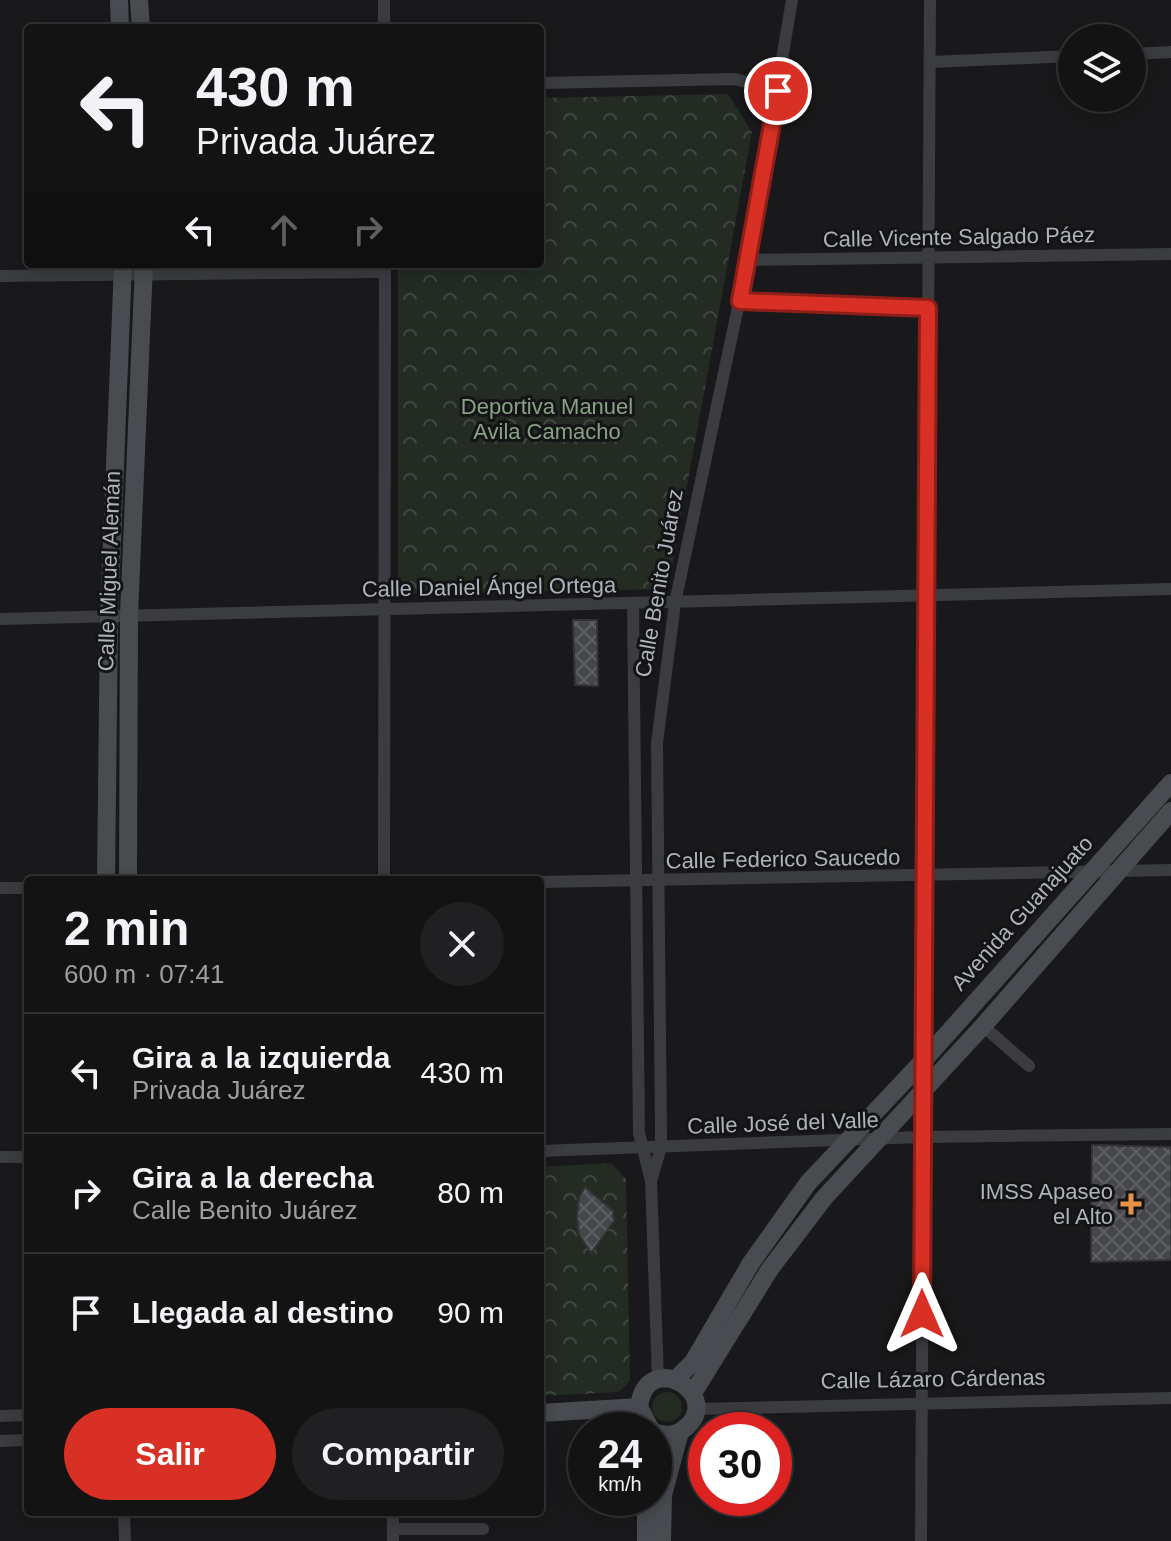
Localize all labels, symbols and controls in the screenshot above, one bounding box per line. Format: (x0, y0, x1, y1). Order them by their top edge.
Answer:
map controls (1058, 24, 1146, 112)
button: layers (1058, 24, 1146, 112)
text: 430 m (196, 55, 355, 118)
icon: left (64, 56, 168, 160)
pin (744, 57, 812, 125)
icon: arrive (756, 69, 800, 113)
text: Privada Juárez (196, 121, 436, 162)
icon: left (178, 208, 222, 252)
icon: ahead (262, 208, 306, 252)
icon: right (346, 208, 390, 252)
street label: Calle Vicente Salgado Páez (823, 222, 1095, 252)
park label: Deportiva Manuel Avila Camacho (461, 394, 633, 444)
street label: Calle Miguel Alemán (93, 470, 125, 672)
street label: Calle Benito Juárez (630, 487, 688, 679)
street label: Calle Daniel Ángel Ortega (362, 572, 617, 602)
street label: Avenida Guanajuato (946, 831, 1098, 995)
street label: Calle Federico Saucedo (665, 844, 901, 874)
text: 2 min (64, 902, 189, 955)
button: close (420, 902, 504, 986)
text: 600 m · 07:41 (64, 959, 224, 989)
text: Gira a la izquierda (132, 1041, 390, 1074)
icon: left (64, 1051, 108, 1095)
text: 430 m (421, 1056, 504, 1089)
text: Privada Juárez (132, 1075, 305, 1105)
street label: Calle José del Valle (687, 1107, 879, 1139)
text: Gira a la derecha (132, 1161, 374, 1194)
icon: right (64, 1171, 108, 1215)
text: 80 m (437, 1176, 504, 1209)
place label: IMSS Apaseo el Alto (980, 1179, 1113, 1229)
marker: IMSS Apaseo el Alto (1120, 1193, 1142, 1215)
text: Calle Benito Juárez (132, 1195, 357, 1225)
position arrow (880, 1272, 964, 1356)
icon: arrive (64, 1291, 108, 1335)
text: Llegada al destino (132, 1296, 394, 1329)
text: 90 m (437, 1296, 504, 1329)
street label: Calle Lázaro Cárdenas (820, 1365, 1046, 1393)
button: Salir (64, 1408, 276, 1500)
button: Compartir (292, 1408, 504, 1500)
speed limit sign: 30 (688, 1412, 792, 1516)
text: 24 (598, 1432, 642, 1476)
text: km/h (598, 1473, 642, 1495)

